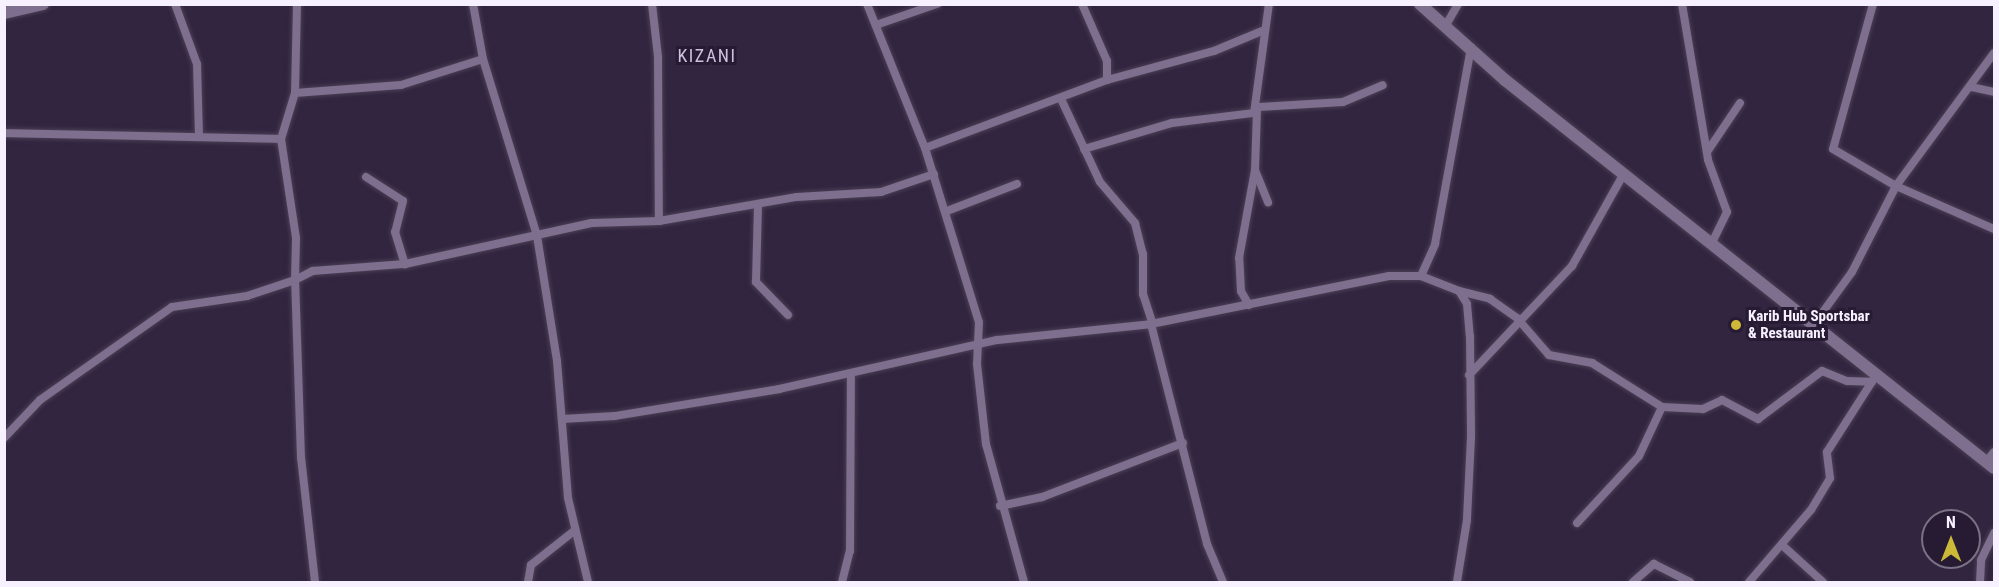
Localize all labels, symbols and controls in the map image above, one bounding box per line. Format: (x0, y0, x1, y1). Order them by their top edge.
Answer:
district label: KIZANI (678, 45, 736, 67)
place label: Karib Hub Sportsbar & Restaurant (1748, 307, 1870, 342)
marker: Karib Hub Sportsbar & Restaurant (1729, 318, 1743, 332)
north arrow (1921, 509, 1981, 569)
text: N (1946, 513, 1956, 532)

